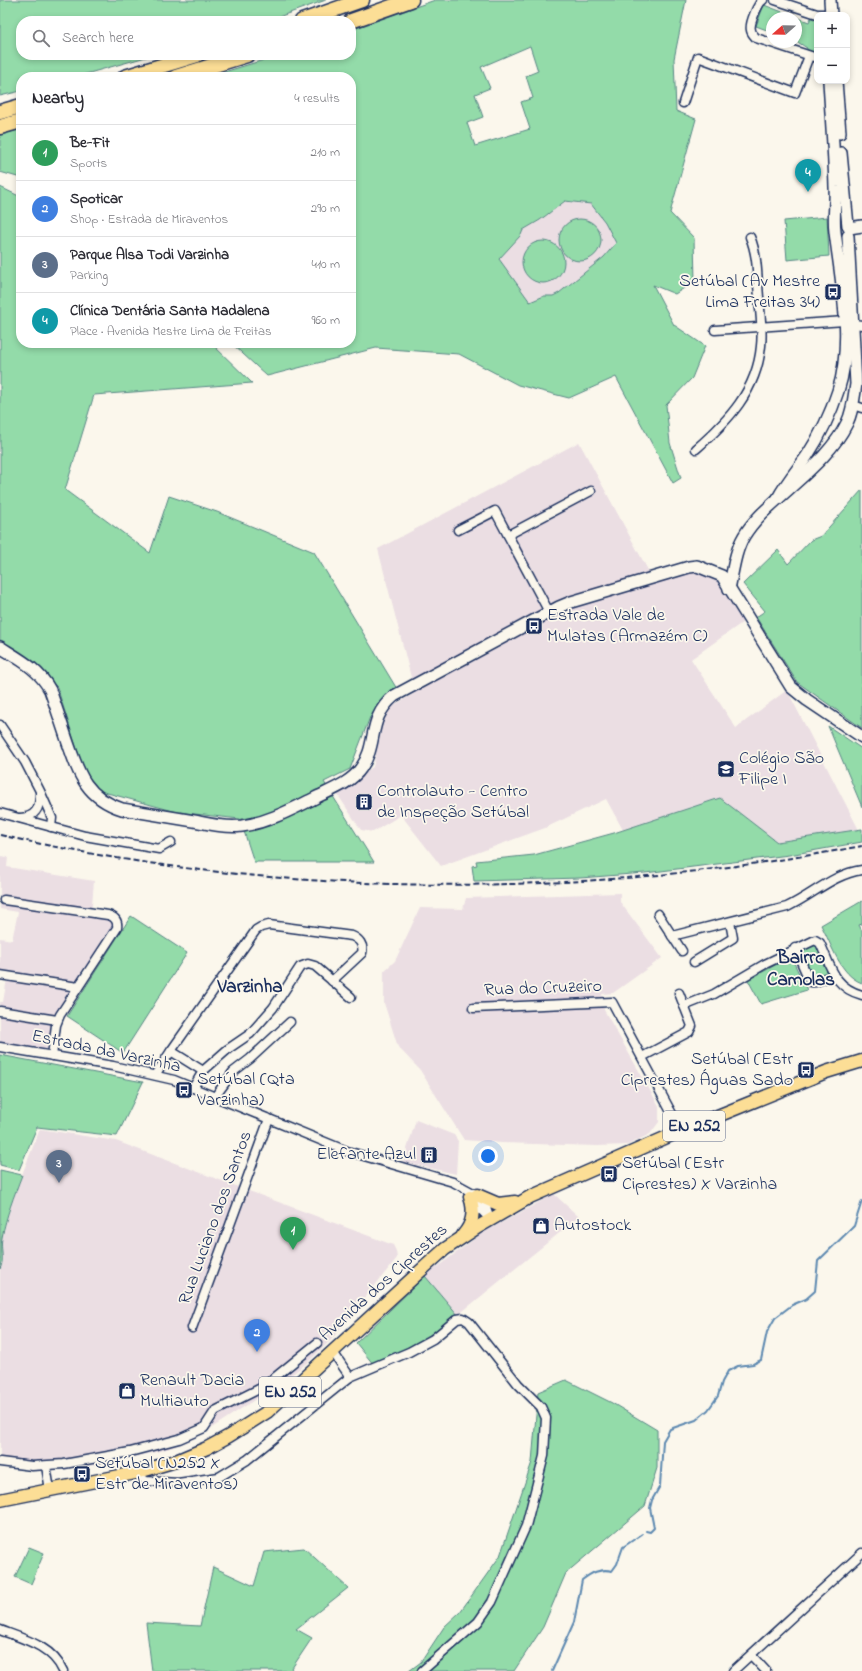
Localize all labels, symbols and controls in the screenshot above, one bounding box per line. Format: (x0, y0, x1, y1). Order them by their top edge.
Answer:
north arrow (766, 12, 802, 48)
map controls (814, 12, 850, 84)
button: + (814, 12, 850, 48)
search box (16, 16, 356, 60)
icon: search (30, 27, 52, 49)
text: Search here (62, 27, 134, 49)
button: − (814, 48, 850, 84)
text: Nearby (32, 86, 84, 111)
text: 4 results (294, 89, 340, 108)
text: Be-Fit (70, 132, 110, 154)
text: 1 (43, 143, 47, 162)
text: 210 m (310, 143, 340, 162)
text: Sports (70, 154, 107, 173)
pin: 4 (795, 159, 821, 192)
text: Spoticar (70, 188, 123, 210)
text: 2 (42, 199, 48, 218)
text: 290 m (311, 199, 340, 218)
text: Shop · Estrada de Miraventos (70, 210, 228, 229)
text: Parque Alsa Todi Varzinha (70, 244, 229, 266)
text: 3 (42, 255, 48, 274)
text: 410 m (312, 255, 340, 274)
text: Parking (70, 266, 108, 285)
place label: Setúbal (Av Mestre Lima Freitas 34) (679, 269, 821, 316)
bus stop icon: Setúbal (Av Mestre Lima Freitas 34) (823, 282, 843, 302)
text: Clínica Dentária Santa Madalena (70, 300, 270, 322)
text: 4 (42, 311, 48, 330)
text: 960 m (311, 311, 340, 330)
text: Place · Avenida Mestre Lima de Freitas (70, 322, 272, 341)
place label: Estrada Vale de Mulatas (Armazém C) (547, 603, 708, 650)
bus stop icon: Estrada Vale de Mulatas (Armazém C) (524, 616, 544, 636)
place label: Colégio São Filipe I (738, 746, 824, 793)
school or university icon: Colégio São Filipe I (716, 759, 736, 779)
place label: Controlauto - Centro de Inspeção Setúbal (377, 779, 529, 826)
building icon: Controlauto - Centro de Inspeção Setúbal (354, 792, 374, 812)
district label: Bairro Camolas (767, 945, 835, 994)
district label: Varzinha (216, 974, 283, 1001)
street label: Rua do Cruzeiro (484, 974, 602, 1004)
street label: Estrada da Varzinha (29, 1024, 183, 1080)
place label: Setúbal (Estr Ciprestes) Águas Sado (621, 1047, 793, 1095)
bus stop icon: Setúbal (Estr Ciprestes) Águas Sado (796, 1060, 816, 1080)
place label: Setúbal (Qta Varzinha) (196, 1067, 295, 1114)
bus stop icon: Setúbal (Qta Varzinha) (174, 1080, 194, 1100)
road number: EN 252 (663, 1111, 725, 1141)
street label: Rua Luciano dos Santos (173, 1128, 259, 1308)
place label: Elefante Azul (317, 1142, 416, 1168)
building icon: Elefante Azul (419, 1145, 439, 1165)
your location (478, 1146, 498, 1166)
pin: 3 (46, 1150, 72, 1183)
place label: Setúbal (Estr Ciprestes) X Varzinha (622, 1151, 777, 1198)
bus stop icon: Setúbal (Estr Ciprestes) X Varzinha (599, 1164, 619, 1184)
place label: Autostock (554, 1213, 631, 1239)
shop icon: Autostock (531, 1216, 551, 1236)
pin: 1 (280, 1217, 306, 1250)
street label: Avenida dos Ciprestes (314, 1218, 454, 1348)
pin: 2 (244, 1319, 270, 1352)
place label: Renault Dacia Multiauto (140, 1368, 244, 1415)
road number: EN 252 (259, 1377, 321, 1407)
shop icon: Renault Dacia Multiauto (117, 1381, 137, 1401)
place label: Setúbal (N252 X Estr de Miraventos) (95, 1451, 238, 1498)
bus stop icon: Setúbal (N252 X Estr de Miraventos) (72, 1464, 92, 1484)

